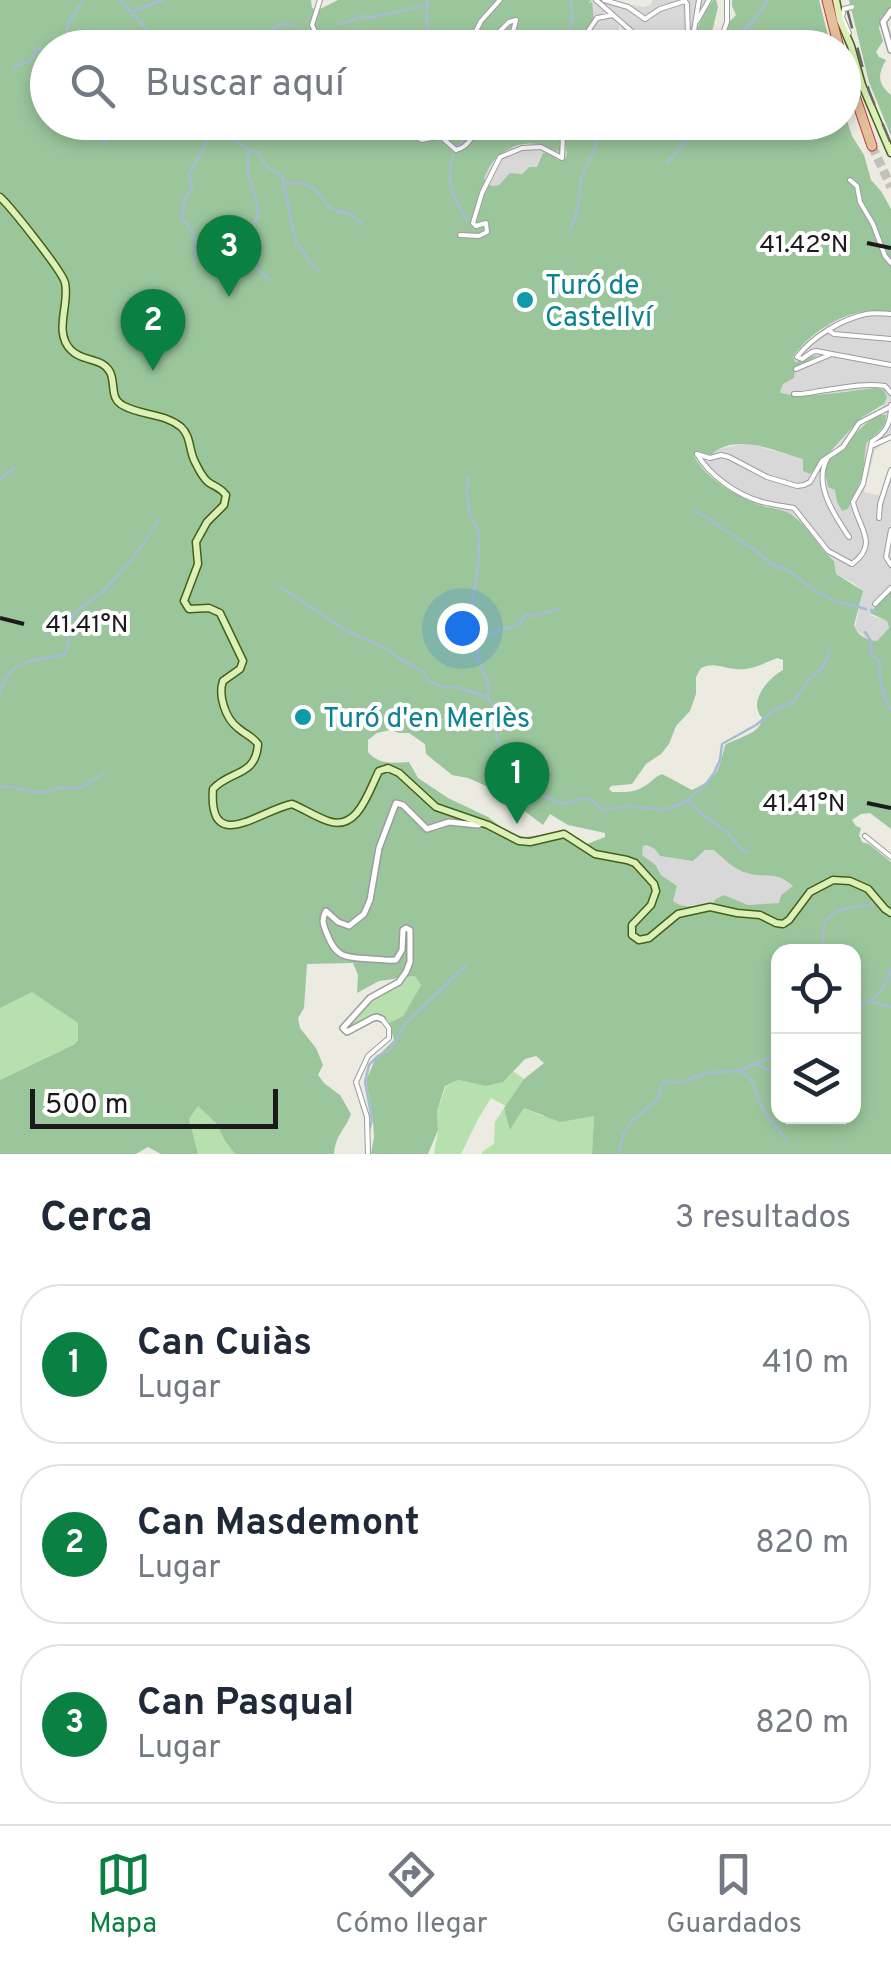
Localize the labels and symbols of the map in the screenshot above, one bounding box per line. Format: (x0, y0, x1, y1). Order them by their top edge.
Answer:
pin: 3 (196, 214, 262, 297)
text: 41.42°N (759, 230, 849, 262)
place label: Turó de Castellví (545, 269, 655, 337)
pin: 2 (120, 288, 186, 371)
marker: Turó de Castellví (514, 289, 536, 311)
your location (437, 603, 488, 654)
text: 41.41°N (45, 610, 129, 642)
place label: Turó d'en Merlès (323, 702, 530, 738)
marker: Turó d'en Merlès (292, 706, 314, 728)
pin: 1 (484, 742, 550, 824)
text: 41.41°N (762, 789, 846, 821)
scale bar (30, 1084, 278, 1128)

